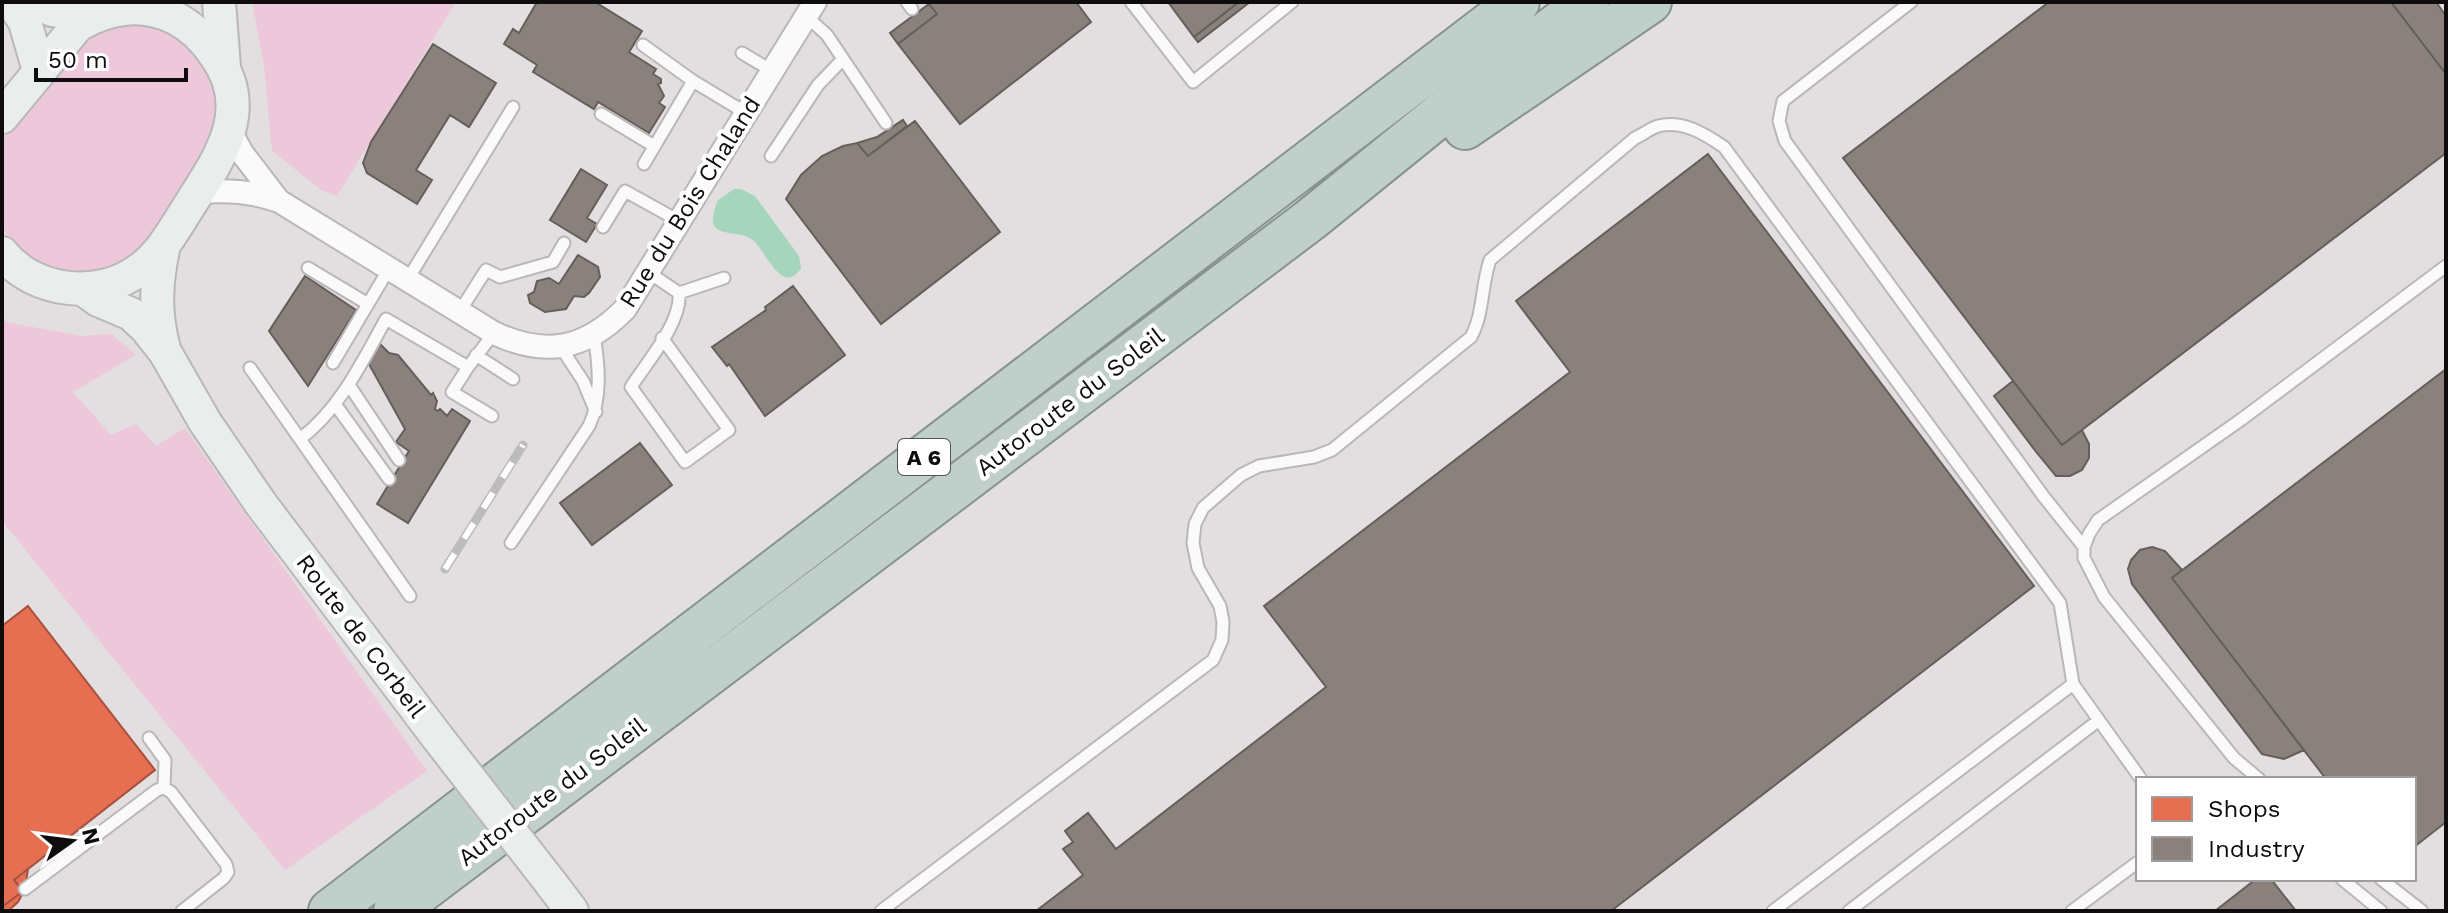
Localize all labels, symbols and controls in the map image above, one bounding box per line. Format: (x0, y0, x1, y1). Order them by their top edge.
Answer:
scale bar (36, 32, 186, 82)
text: 50 m (48, 46, 108, 74)
street label: Rue du Bois Chaland (614, 91, 766, 313)
street label: Autoroute du Soleil (970, 322, 1170, 482)
road number: A 6 (898, 439, 950, 475)
street label: Route de Corbeil (290, 549, 432, 724)
street label: Autoroute du Soleil (452, 712, 652, 872)
legend (2136, 777, 2416, 881)
text: Shops (2208, 795, 2280, 823)
north arrow (32, 801, 112, 881)
text: N (77, 825, 105, 847)
text: Industry (2208, 835, 2305, 863)

